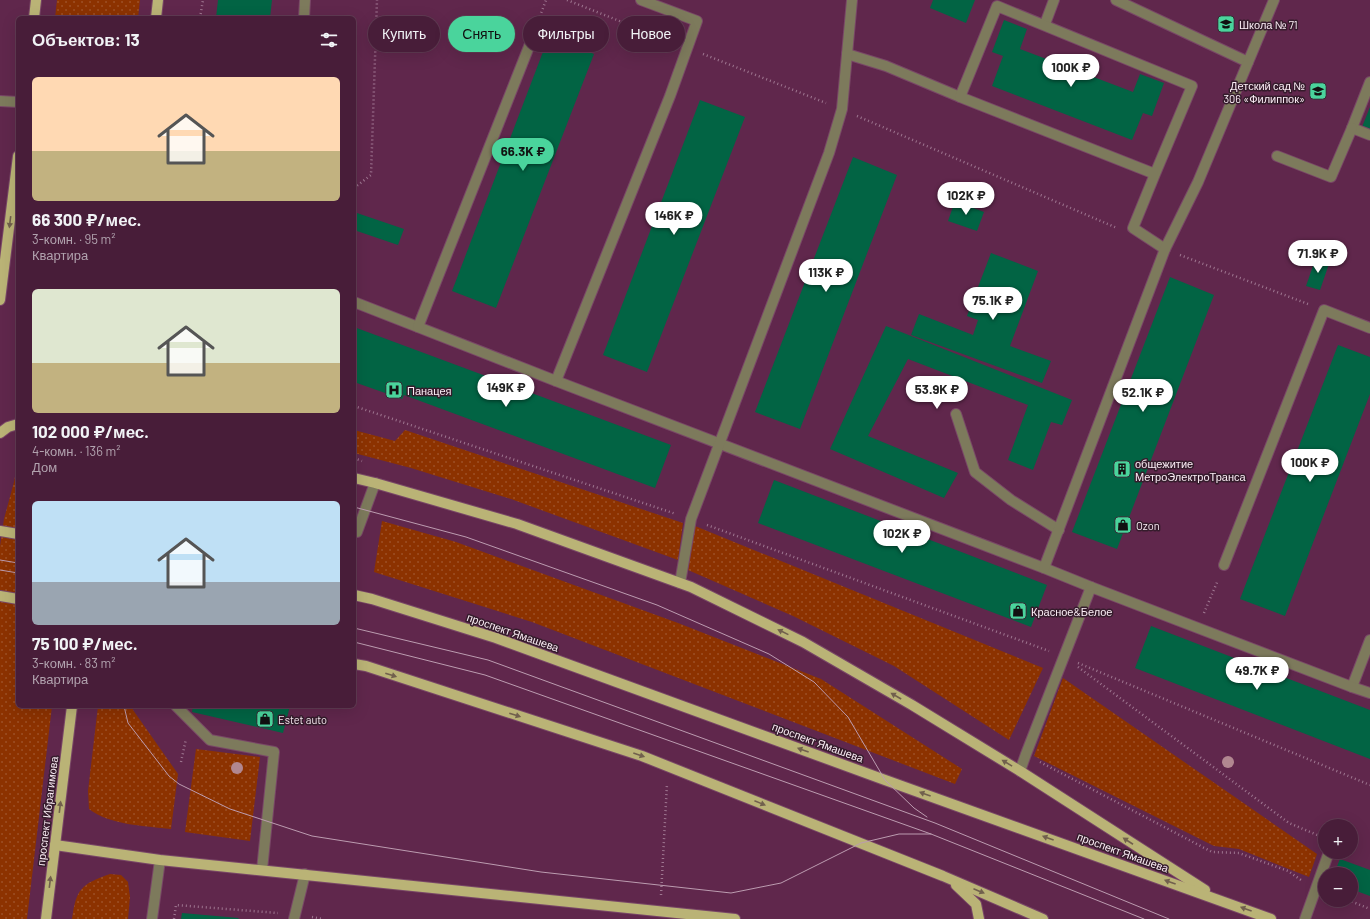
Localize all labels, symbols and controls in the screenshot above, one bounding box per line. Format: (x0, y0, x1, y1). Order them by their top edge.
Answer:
school or university icon: Школа № 71 (1216, 14, 1236, 34)
chip: Купить (368, 16, 440, 52)
chip: Снять (448, 16, 515, 52)
chip: Фильтры (523, 16, 609, 52)
chip: Новое (617, 16, 685, 52)
place label: Школа № 71 (1239, 18, 1298, 31)
text: Объектов: 13 (32, 29, 140, 49)
icon: filters (318, 29, 340, 51)
pin: 100K ₽ (1038, 54, 1104, 88)
text: 100K ₽ (1051, 59, 1091, 75)
place label: Детский сад № 306 «Филиппок» (1223, 79, 1305, 105)
school or university icon: Детский сад № 306 «Филиппок» (1308, 81, 1328, 101)
icon: home (150, 103, 222, 175)
pin: 66.3K ₽ (486, 138, 560, 172)
text: 66.3K ₽ (501, 143, 545, 159)
pin: 102K ₽ (933, 182, 999, 216)
text: 102K ₽ (946, 187, 986, 203)
pin: 146K ₽ (641, 202, 707, 236)
text: 146K ₽ (654, 207, 694, 223)
text: 66 300 ₽/мес. (32, 209, 141, 229)
one-way arrow (7, 216, 13, 228)
text: 3-комн. · 95 m² (32, 231, 116, 247)
pin: 71.9K ₽ (1281, 240, 1355, 274)
text: 71.9K ₽ (1297, 245, 1339, 261)
text: Квартира (32, 247, 88, 263)
pin: 113K ₽ (793, 259, 859, 293)
text: 113K ₽ (808, 264, 844, 280)
pin: 75.1K ₽ (956, 287, 1030, 321)
text: 75.1K ₽ (972, 292, 1014, 308)
icon: home (150, 315, 222, 387)
pin: 149K ₽ (473, 374, 539, 408)
pin: 53.9K ₽ (900, 376, 974, 410)
text: 149K ₽ (486, 379, 526, 395)
pin: 52.1K ₽ (1106, 379, 1180, 413)
hospital icon: Панацея (384, 380, 404, 400)
text: 53.9K ₽ (915, 381, 959, 397)
place label: Панацея (407, 384, 452, 397)
text: 52.1K ₽ (1122, 384, 1164, 400)
text: 102 000 ₽/мес. (32, 421, 149, 441)
text: 4-комн. · 136 m² (32, 443, 121, 459)
pin: 100K ₽ (1277, 449, 1343, 483)
text: 100K ₽ (1290, 454, 1330, 470)
place label: общежитие МетроЭлектроТранса (1135, 457, 1247, 483)
text: Дом (32, 459, 57, 475)
building icon: общежитие МетроЭлектроТранса (1112, 459, 1132, 479)
shop icon: Ozon (1113, 515, 1133, 535)
place label: Ozon (1136, 519, 1160, 532)
pin: 102K ₽ (869, 520, 935, 554)
text: 102K ₽ (882, 525, 922, 541)
icon: home (150, 527, 222, 599)
shop icon: Красное&Белое (1008, 601, 1028, 621)
place label: Красное&Белое (1031, 605, 1112, 618)
street label: проспект Ямашева (465, 610, 561, 654)
one-way arrow (777, 629, 788, 635)
text: 75 100 ₽/мес. (32, 633, 138, 653)
text: 3-комн. · 83 m² (32, 655, 116, 671)
pin: 49.7K ₽ (1220, 657, 1294, 691)
text: 49.7K ₽ (1235, 662, 1279, 678)
text: Квартира (32, 671, 88, 687)
one-way arrow (386, 672, 398, 678)
one-way arrow (890, 693, 902, 700)
shop icon: Estet auto (255, 709, 275, 729)
one-way arrow (509, 712, 521, 718)
place label: Estet auto (278, 713, 327, 726)
street label: проспект Ямашева (771, 719, 866, 765)
one-way arrow (797, 746, 809, 752)
one-way arrow (633, 752, 645, 758)
street label: проспект Ибрагимова (34, 755, 60, 866)
one-way arrow (1002, 759, 1012, 767)
one-way arrow (919, 791, 931, 797)
one-way arrow (754, 800, 766, 806)
one-way arrow (56, 801, 63, 813)
map controls (1318, 819, 1358, 907)
button: + (1318, 819, 1358, 859)
street label: проспект Ямашева (1076, 829, 1171, 875)
one-way arrow (1041, 835, 1053, 841)
one-way arrow (1123, 837, 1134, 845)
button: − (1318, 867, 1358, 907)
one-way arrow (47, 876, 53, 888)
one-way arrow (1164, 879, 1176, 885)
one-way arrow (973, 888, 985, 895)
one-way arrow (1239, 906, 1251, 912)

